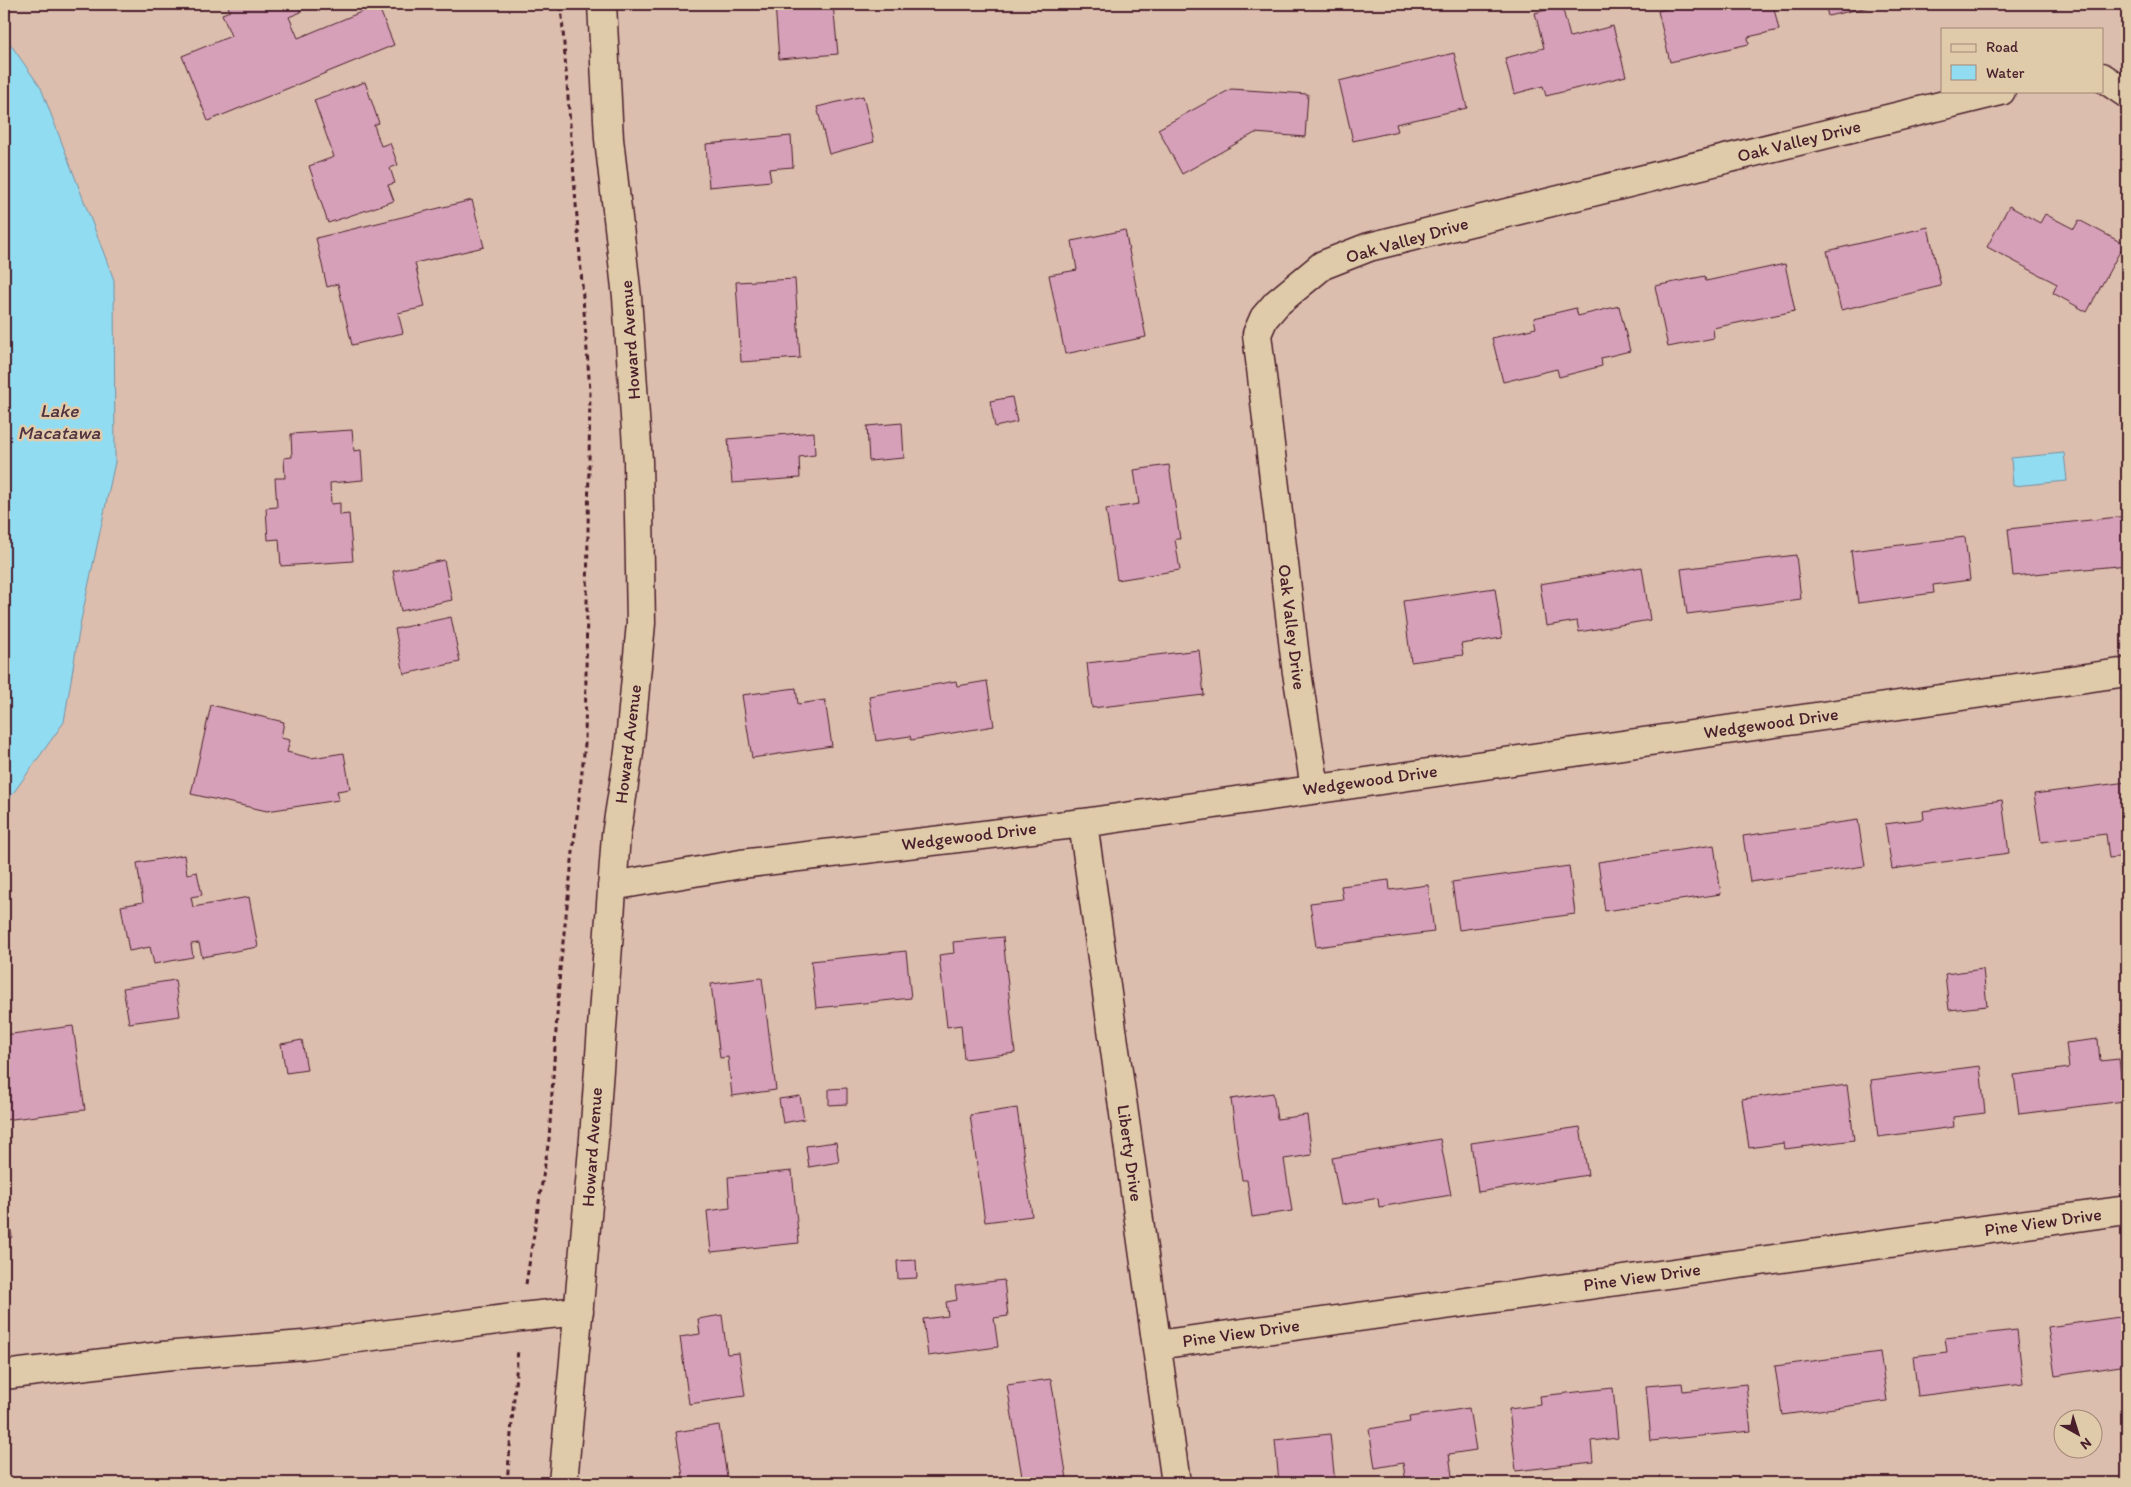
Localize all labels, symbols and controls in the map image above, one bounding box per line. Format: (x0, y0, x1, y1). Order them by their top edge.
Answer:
legend (1941, 28, 2104, 92)
text: Road (1986, 38, 2019, 56)
text: Water (1986, 64, 2025, 82)
street label: Oak Valley Drive (1735, 115, 1863, 167)
street label: Oak Valley Drive (1343, 212, 1471, 268)
street label: Howard Avenue (615, 279, 645, 401)
water label: Lake Macatawa (18, 399, 101, 444)
street label: Oak Valley Drive (1273, 563, 1311, 691)
street label: Howard Avenue (610, 683, 646, 805)
street label: Wedgewood Drive (1702, 703, 1840, 743)
street label: Wedgewood Drive (1301, 760, 1439, 800)
street label: Wedgewood Drive (900, 817, 1038, 855)
street label: Howard Avenue (577, 1086, 607, 1208)
street label: Liberty Drive (1112, 1103, 1148, 1203)
street label: Pine View Drive (1983, 1203, 2103, 1241)
street label: Pine View Drive (1582, 1258, 1702, 1296)
street label: Pine View Drive (1181, 1314, 1301, 1352)
north arrow (2054, 1410, 2104, 1460)
text: N (2077, 1434, 2095, 1453)

